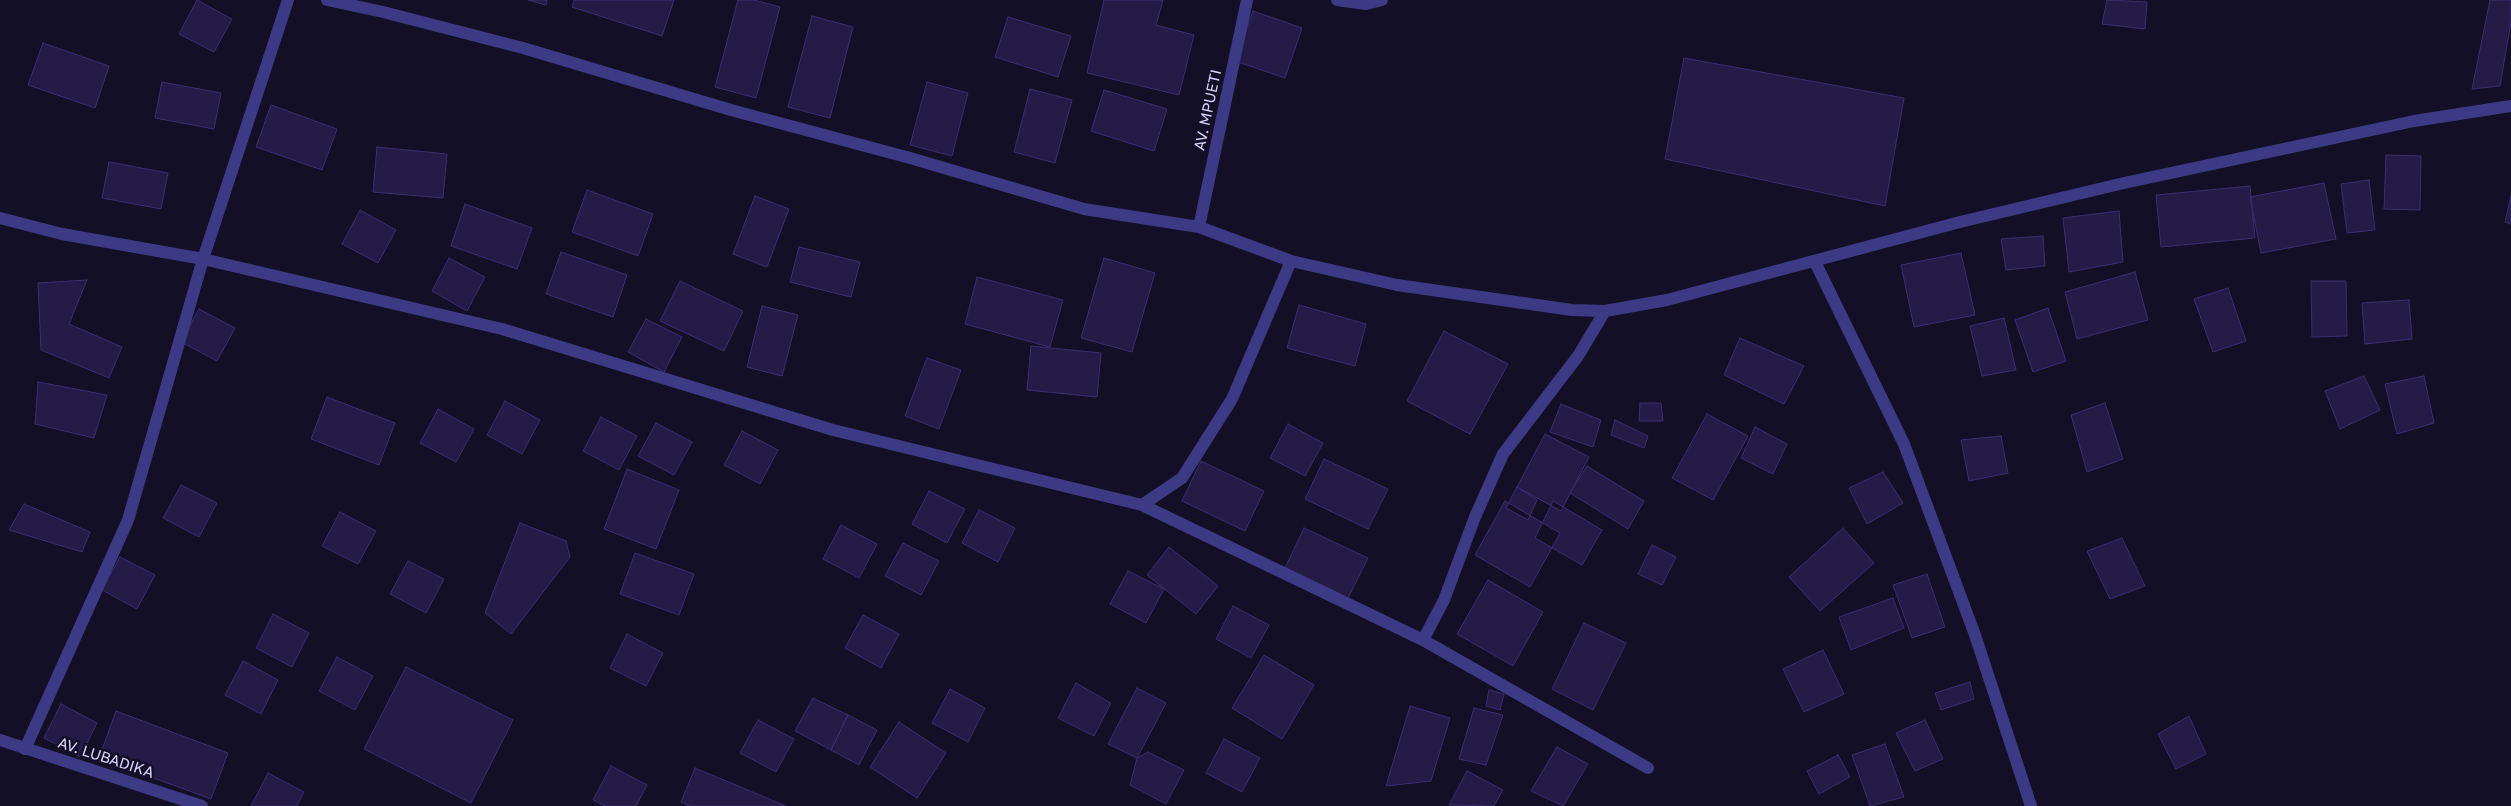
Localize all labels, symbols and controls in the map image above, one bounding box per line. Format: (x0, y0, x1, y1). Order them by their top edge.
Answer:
street label: AV. MPUETI (1191, 68, 1225, 152)
street label: AV. LUBADIKA (56, 734, 156, 782)

